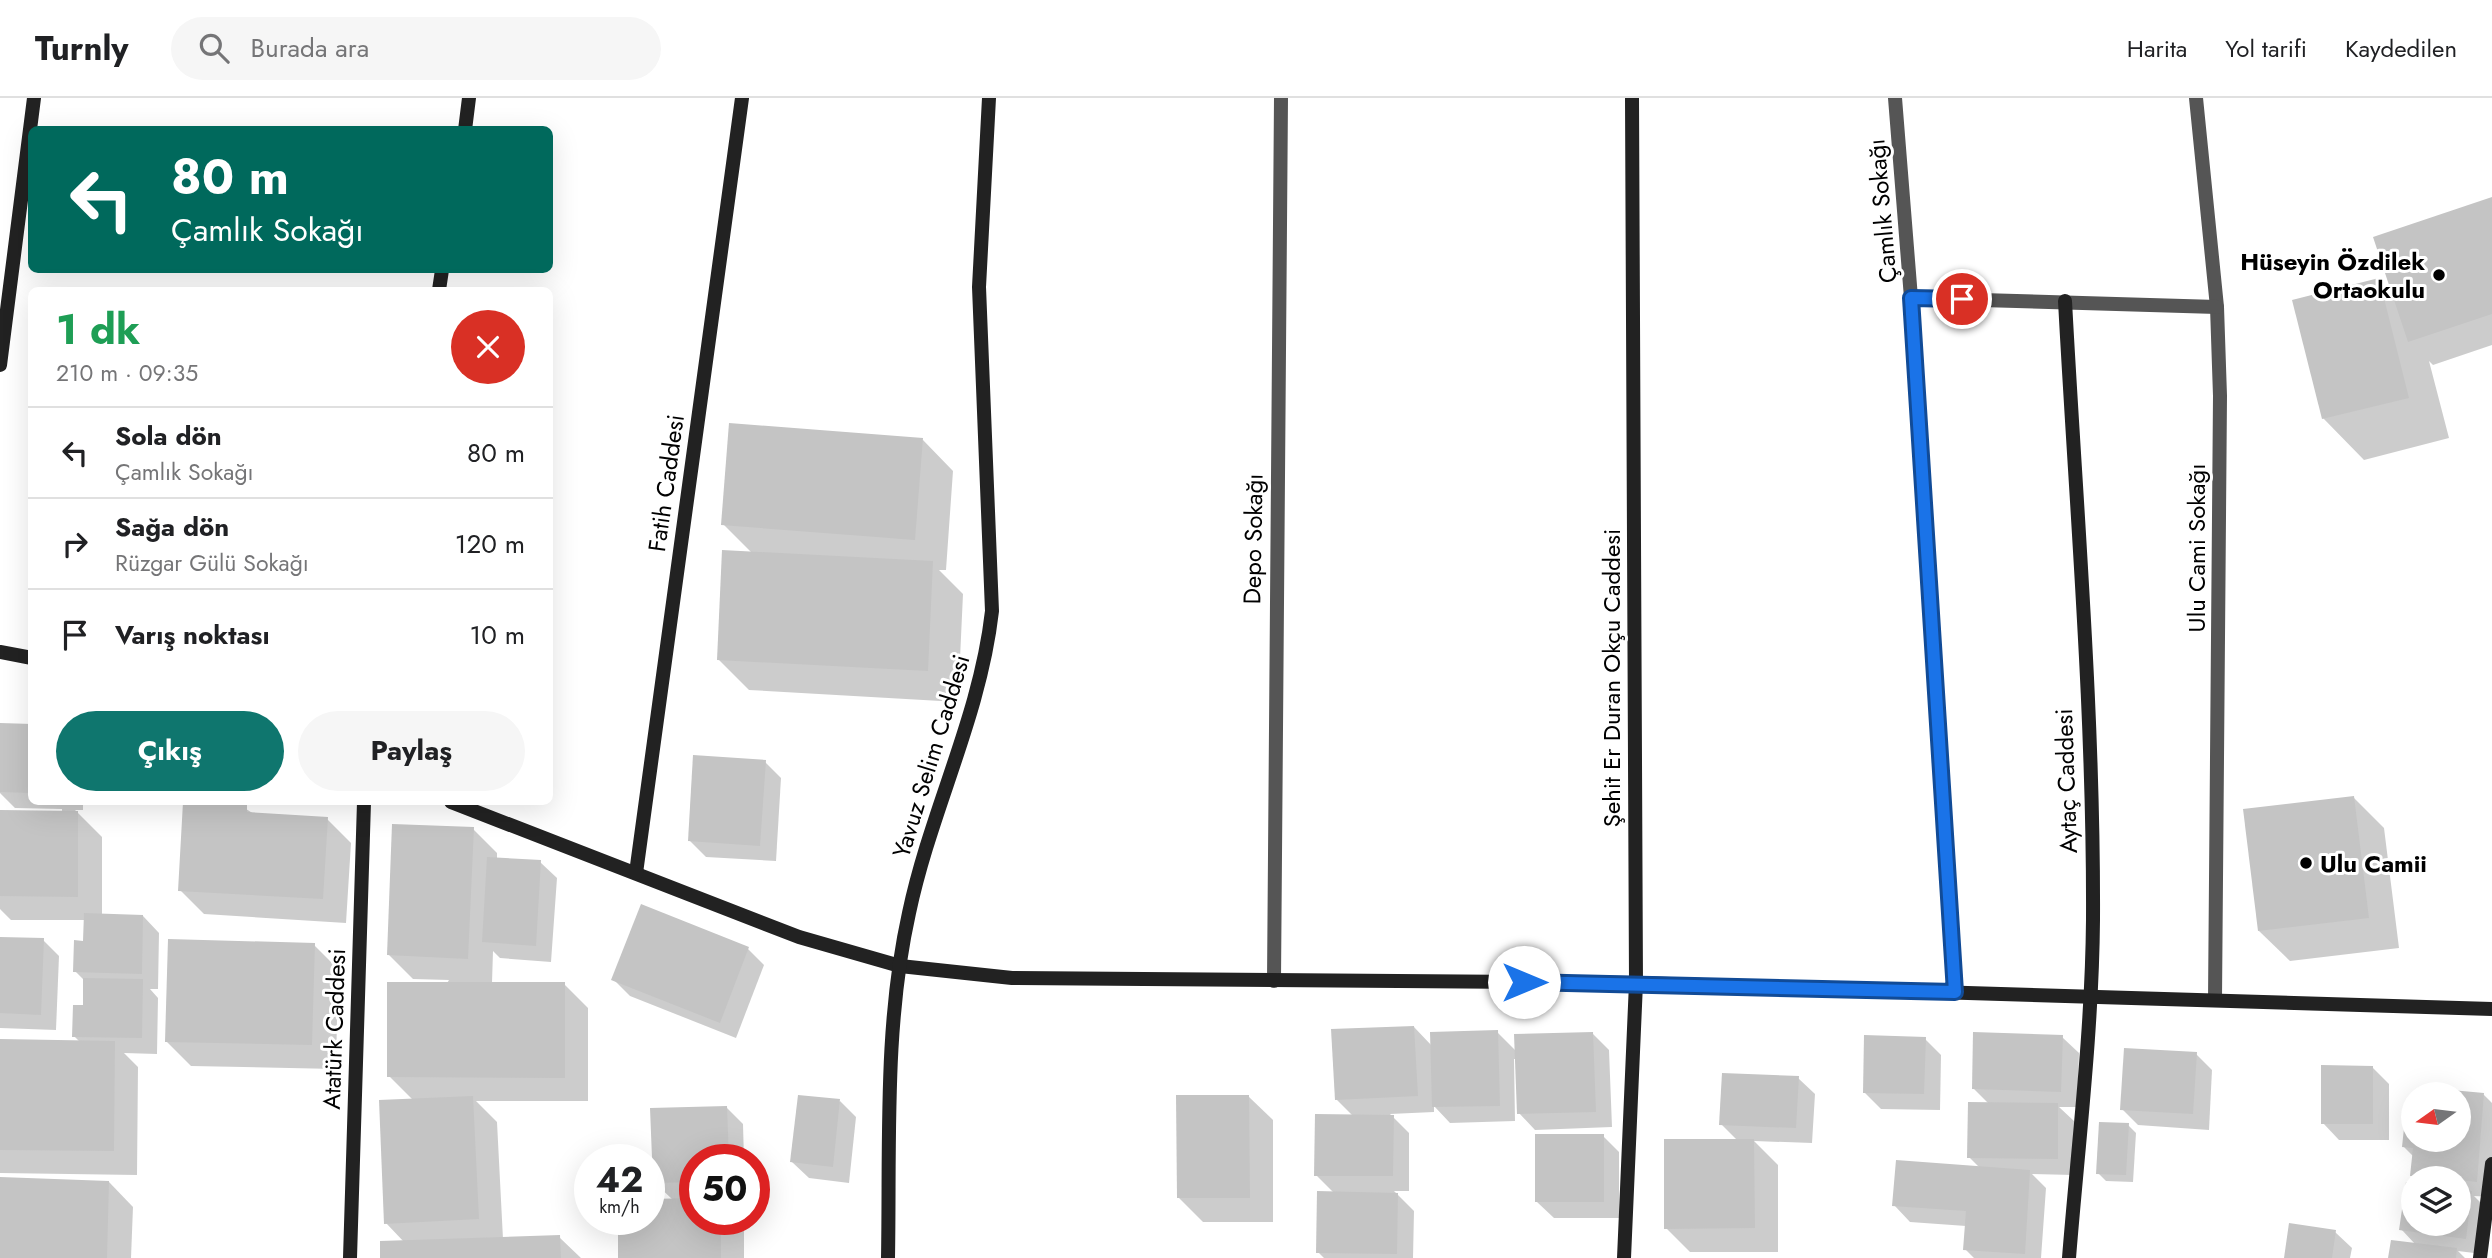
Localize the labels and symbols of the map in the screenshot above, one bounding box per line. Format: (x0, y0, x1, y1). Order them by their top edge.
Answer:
street label: Çamlık Sokağı (1858, 137, 1906, 285)
place label: Hüseyin Özdilek Ortaokulu (2240, 244, 2425, 307)
marker: Hüseyin Özdilek Ortaokulu (2431, 267, 2447, 283)
pin (1932, 269, 1992, 329)
street label: Fatih Caddesi (639, 412, 693, 554)
street label: Ulu Cami Sokağı (2179, 464, 2214, 632)
street label: Depo Sokağı (1234, 473, 1272, 605)
street label: Şehit Er Duran Okçu Caddesi (1594, 529, 1629, 827)
street label: Yavuz Selim Caddesi (883, 650, 979, 862)
street label: Aytaç Caddesi (2046, 708, 2086, 854)
place label: Ulu Camii (2320, 846, 2427, 881)
marker: Ulu Camii (2298, 855, 2314, 871)
position arrow (1487, 945, 1561, 1019)
street label: Atatürk Caddesi (314, 948, 354, 1110)
north arrow (2401, 1082, 2471, 1152)
speed limit sign: 50 (679, 1144, 770, 1235)

